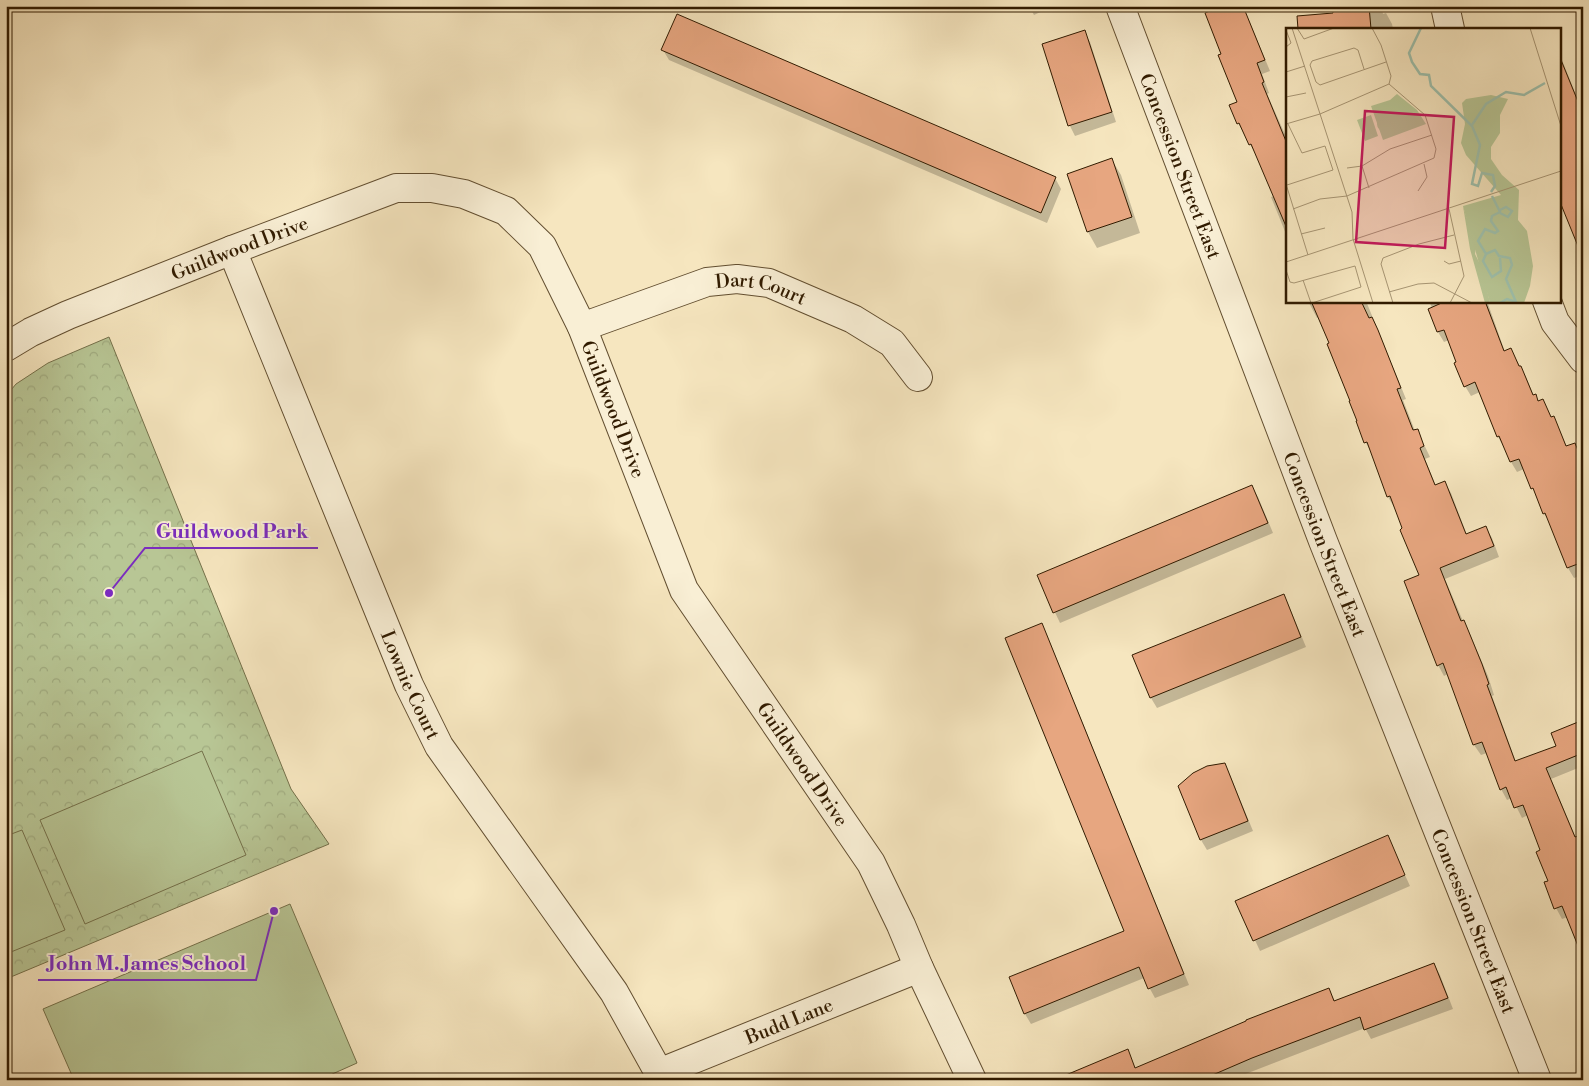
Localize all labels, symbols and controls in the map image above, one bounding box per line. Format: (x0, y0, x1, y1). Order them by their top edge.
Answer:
inset map (1286, 28, 1562, 302)
street label: Concession Street East (1134, 70, 1226, 263)
street label: Guildwood Drive (168, 211, 312, 286)
street label: Dart Court (714, 268, 810, 311)
street label: Guildwood Drive (575, 337, 650, 481)
street label: Concession Street East (1277, 449, 1371, 641)
callout: Guildwood Park (145, 513, 318, 548)
text: Guildwood Park (156, 520, 309, 545)
street label: Lownie Court (375, 627, 445, 744)
street label: Guildwood Drive (751, 698, 853, 831)
street label: Concession Street East (1425, 825, 1520, 1017)
callout: John M. James School (38, 945, 256, 980)
text: John M. James School (45, 952, 246, 977)
street label: Budd Lane (741, 993, 837, 1050)

